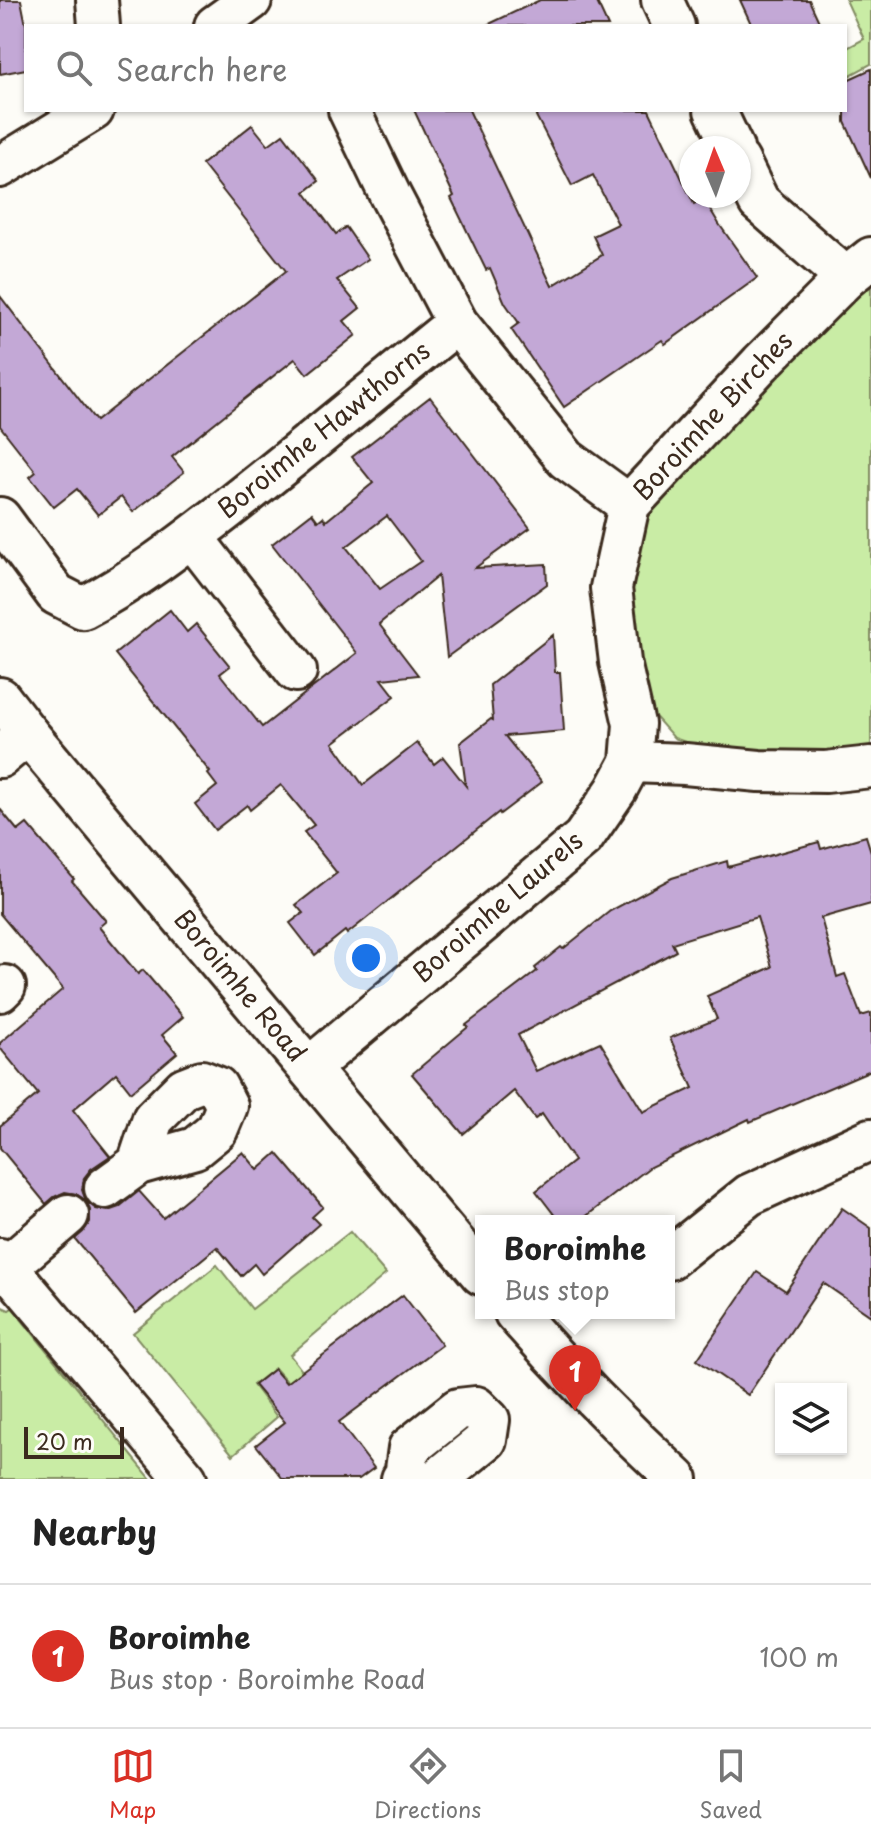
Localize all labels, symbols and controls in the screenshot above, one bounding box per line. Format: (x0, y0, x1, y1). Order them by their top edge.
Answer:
search box (24, 24, 847, 112)
icon: search (52, 46, 96, 90)
text: Search here (116, 46, 288, 91)
north arrow (679, 136, 751, 208)
street label: Boroimhe Birches (623, 322, 801, 508)
street label: Boroimhe Hawthorns (208, 331, 438, 527)
street label: Boroimhe Laurels (403, 821, 591, 991)
street label: Boroimhe Road (165, 900, 317, 1070)
your location (346, 938, 386, 978)
popup (475, 1215, 675, 1319)
text: Boroimhe (504, 1225, 646, 1270)
text: Bus stop (504, 1270, 610, 1309)
pin: 1 (549, 1345, 601, 1411)
map controls (775, 1383, 847, 1455)
button: layers (775, 1383, 847, 1455)
scale bar (24, 1423, 124, 1459)
text: 20 m (36, 1424, 93, 1457)
text: Nearby (32, 1505, 157, 1557)
text: Boroimhe (108, 1614, 251, 1659)
text: 1 (52, 1637, 64, 1676)
text: 100 m (759, 1637, 839, 1676)
text: Bus stop · Boroimhe Road (108, 1659, 426, 1698)
tab: Map (109, 1744, 156, 1825)
tab: Directions (374, 1744, 481, 1825)
tab: Saved (699, 1744, 762, 1825)

